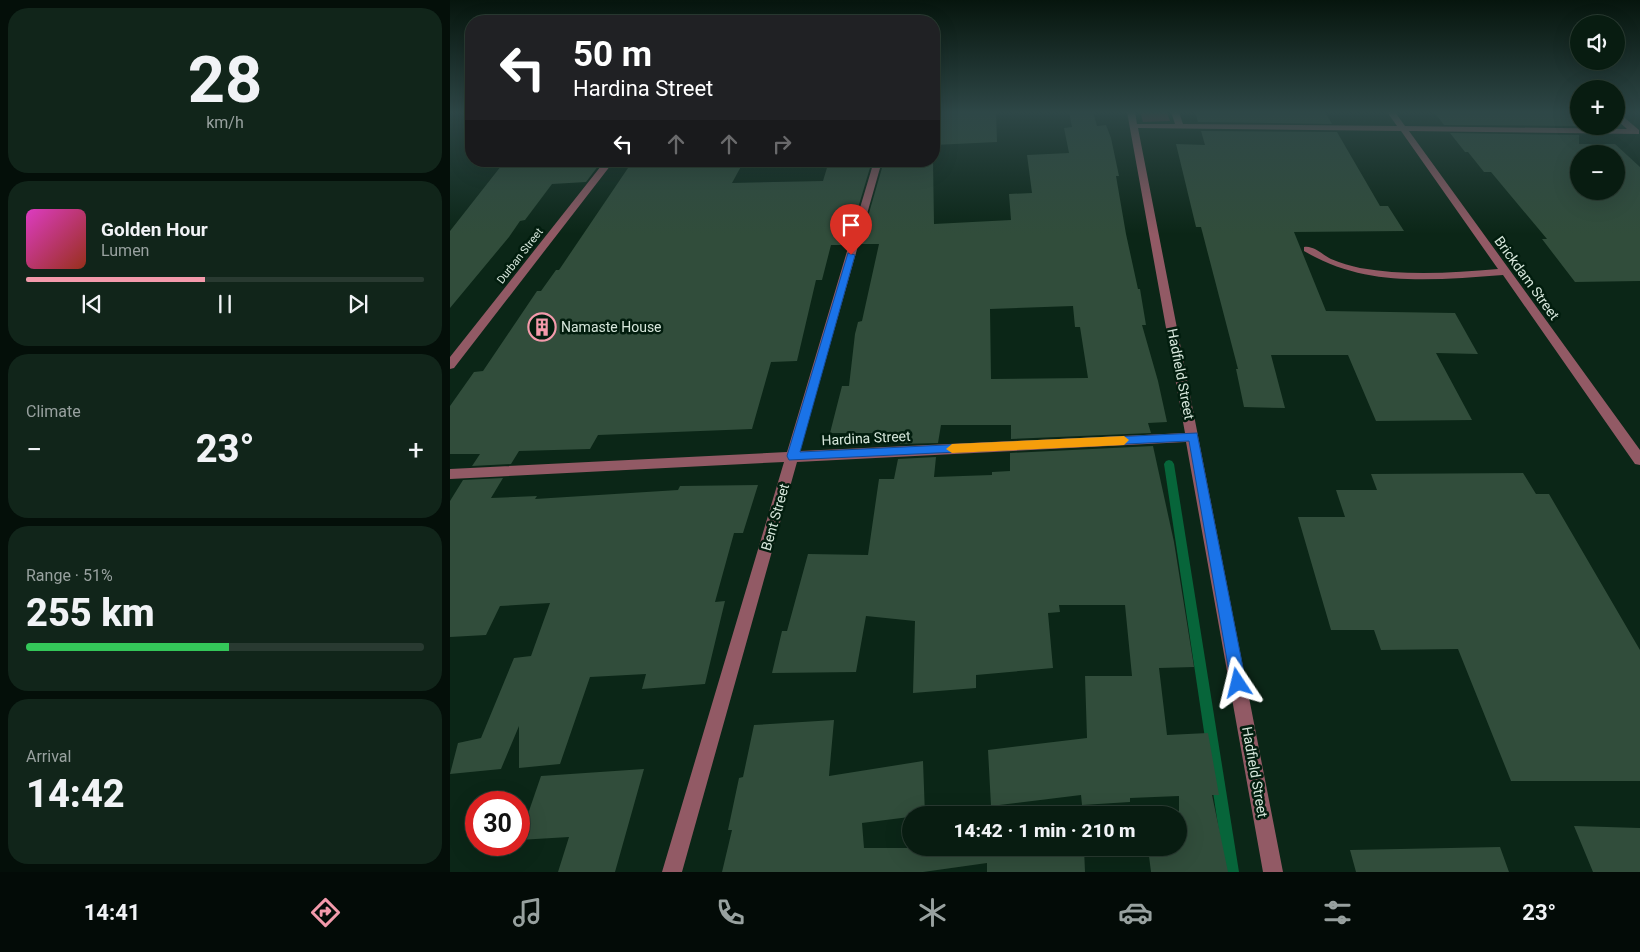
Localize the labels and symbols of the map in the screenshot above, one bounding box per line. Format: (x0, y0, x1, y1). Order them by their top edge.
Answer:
pin (830, 204, 872, 255)
street label: Durban Street (494, 225, 546, 286)
street label: Brickdam Street (1491, 233, 1563, 323)
building icon: Namaste House (527, 312, 557, 342)
place label: Namaste House (561, 319, 662, 335)
street label: Hadfield Street (1164, 327, 1198, 421)
street label: Hardina Street (821, 428, 911, 448)
street label: Bent Street (758, 481, 792, 552)
position arrow (1211, 656, 1263, 708)
street label: Hadfield Street (1239, 725, 1271, 819)
speed limit sign: 30 (465, 791, 530, 856)

